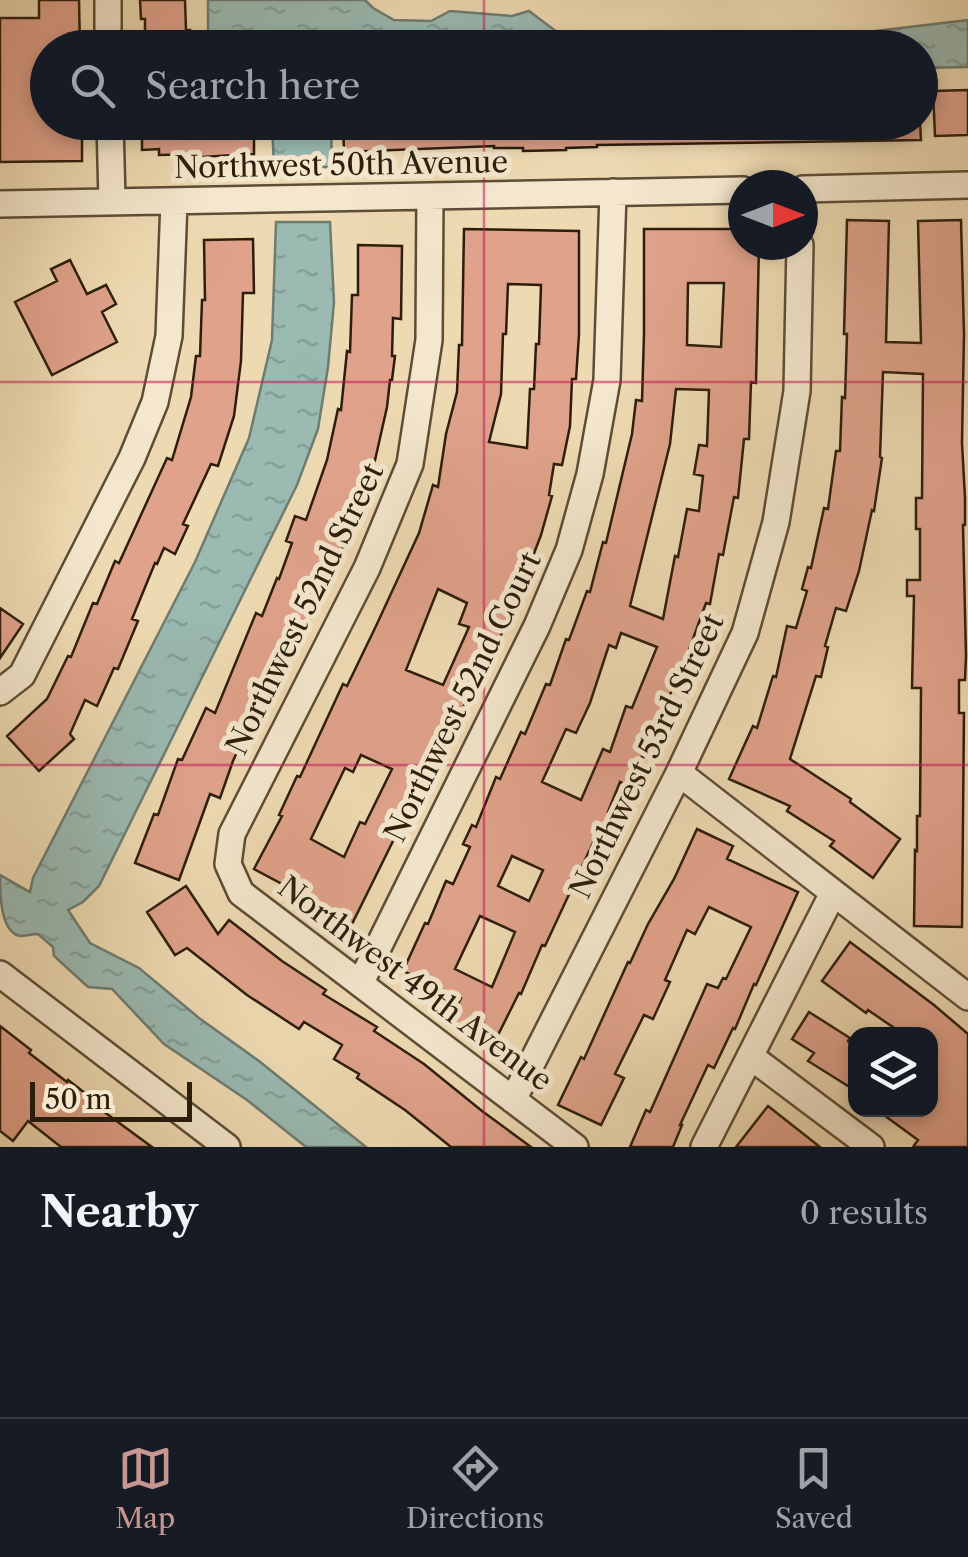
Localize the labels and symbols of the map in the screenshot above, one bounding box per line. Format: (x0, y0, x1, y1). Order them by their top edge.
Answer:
street label: Northwest 50th Avenue (174, 143, 508, 186)
north arrow (728, 170, 818, 260)
street label: Northwest 52nd Street (218, 457, 391, 761)
street label: Northwest 52nd Court (376, 546, 549, 848)
street label: Northwest 53rd Street (561, 607, 732, 904)
street label: Northwest 49th Avenue (271, 868, 560, 1099)
scale bar (30, 1077, 192, 1122)

